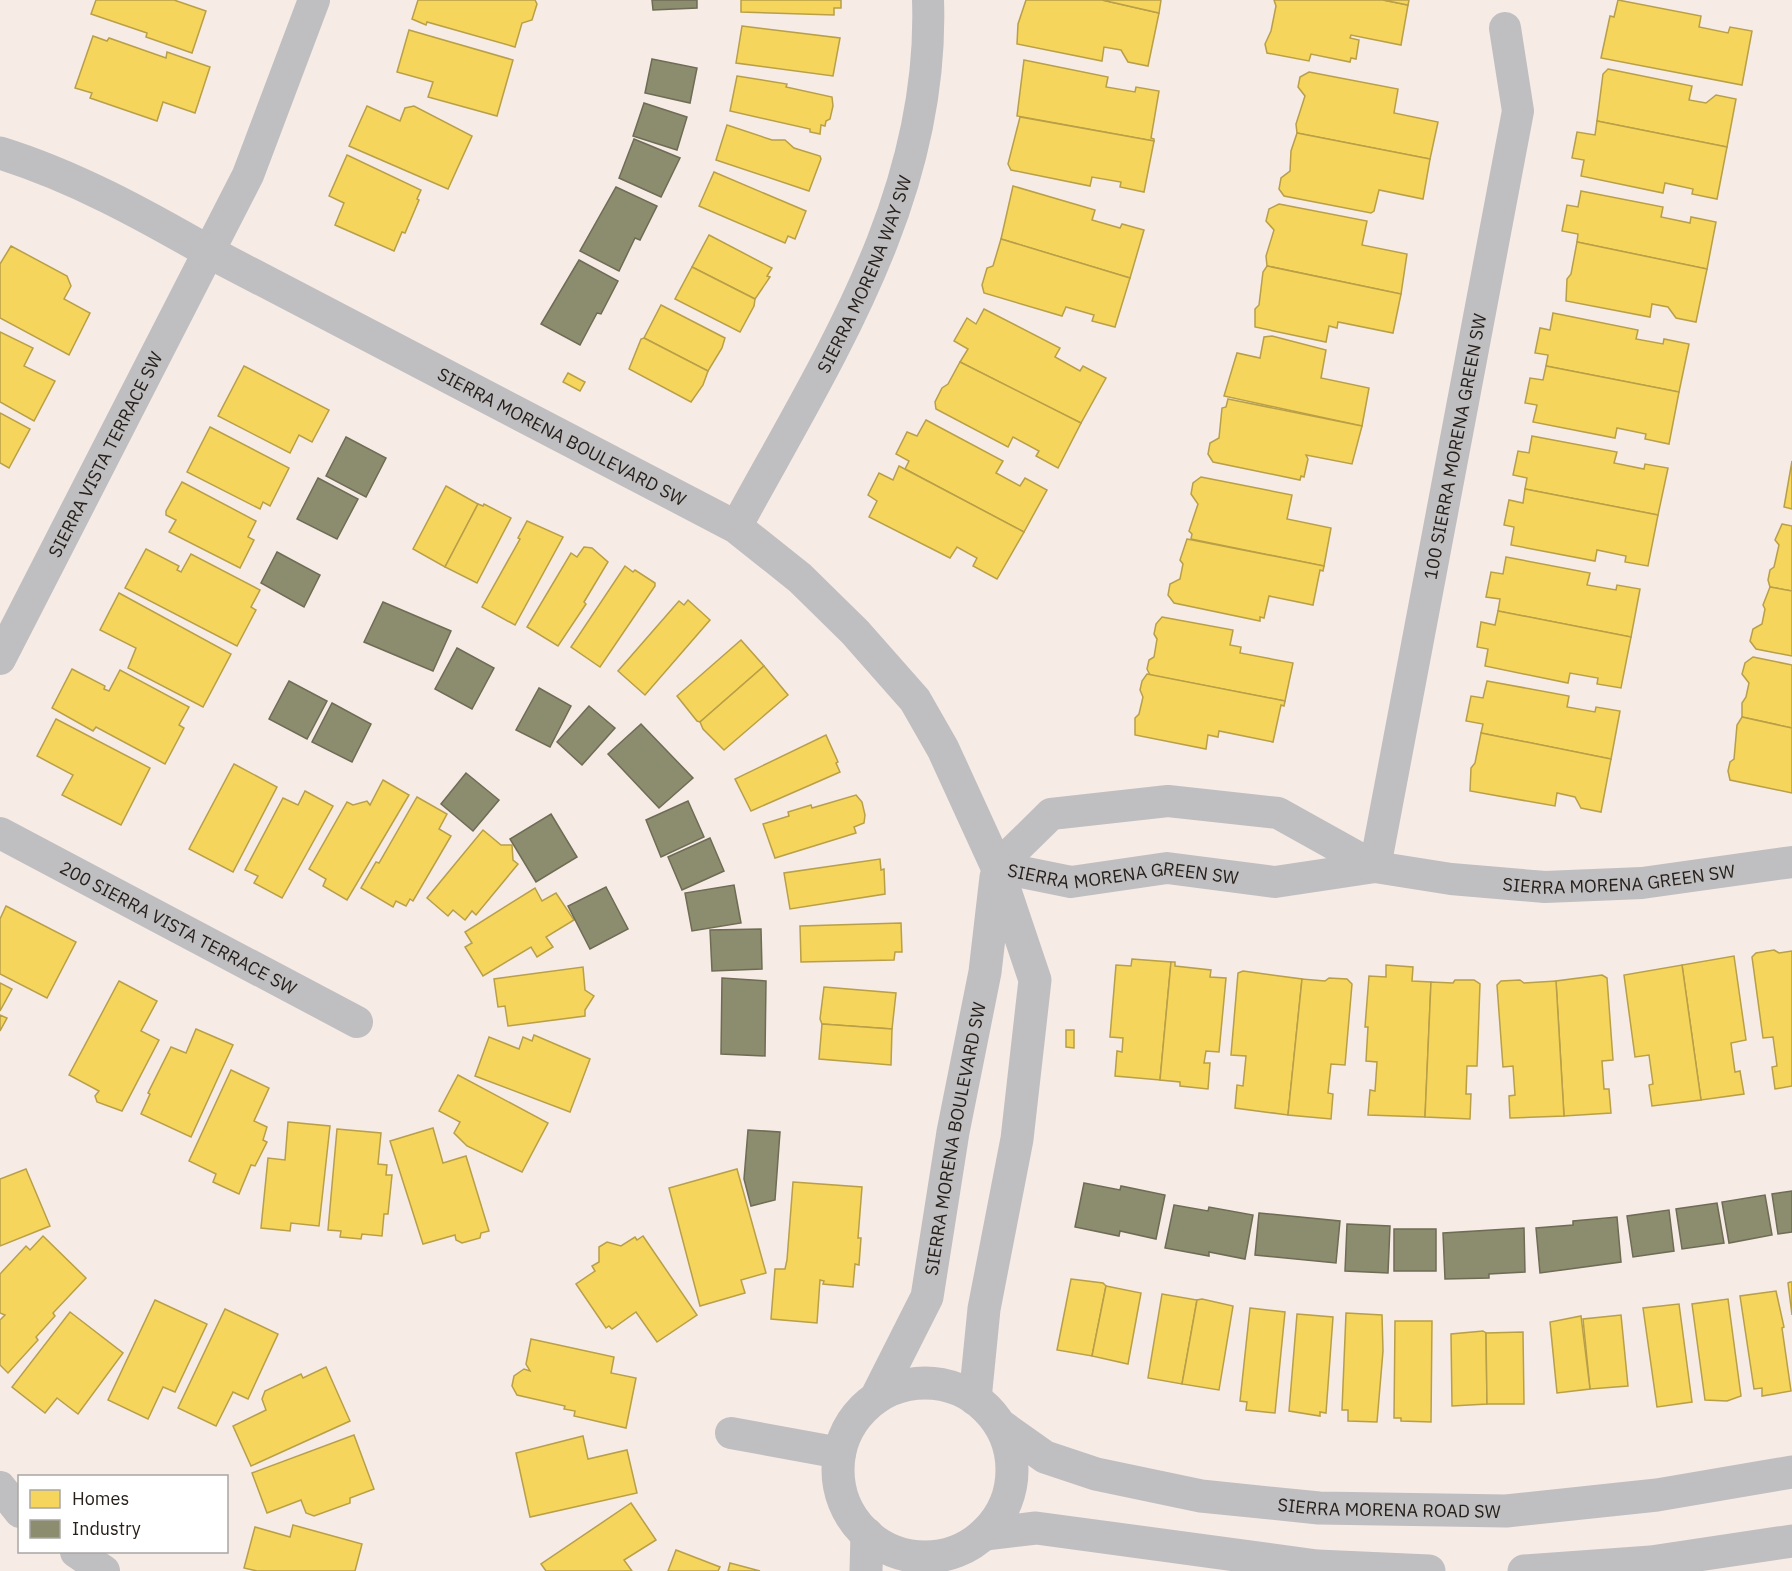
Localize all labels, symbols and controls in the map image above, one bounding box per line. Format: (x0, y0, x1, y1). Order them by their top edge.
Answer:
street label: SIERRA MORENA WAY SW (811, 173, 916, 377)
street label: 100 SIERRA MORENA GREEN SW (1418, 312, 1491, 581)
street label: SIERRA VISTA TERRACE SW (43, 348, 167, 561)
street label: SIERRA MORENA BOULEVARD SW (434, 362, 690, 511)
street label: 200 SIERRA VISTA TERRACE SW (56, 855, 301, 1000)
street label: SIERRA MORENA GREEN SW (1006, 856, 1240, 894)
street label: SIERRA MORENA GREEN SW (1502, 859, 1737, 899)
street label: SIERRA MORENA BOULEVARD SW (919, 1000, 990, 1277)
legend (18, 1475, 228, 1553)
text: Homes (72, 1487, 129, 1510)
street label: SIERRA MORENA ROAD SW (1277, 1492, 1501, 1522)
text: Industry (72, 1517, 141, 1540)

